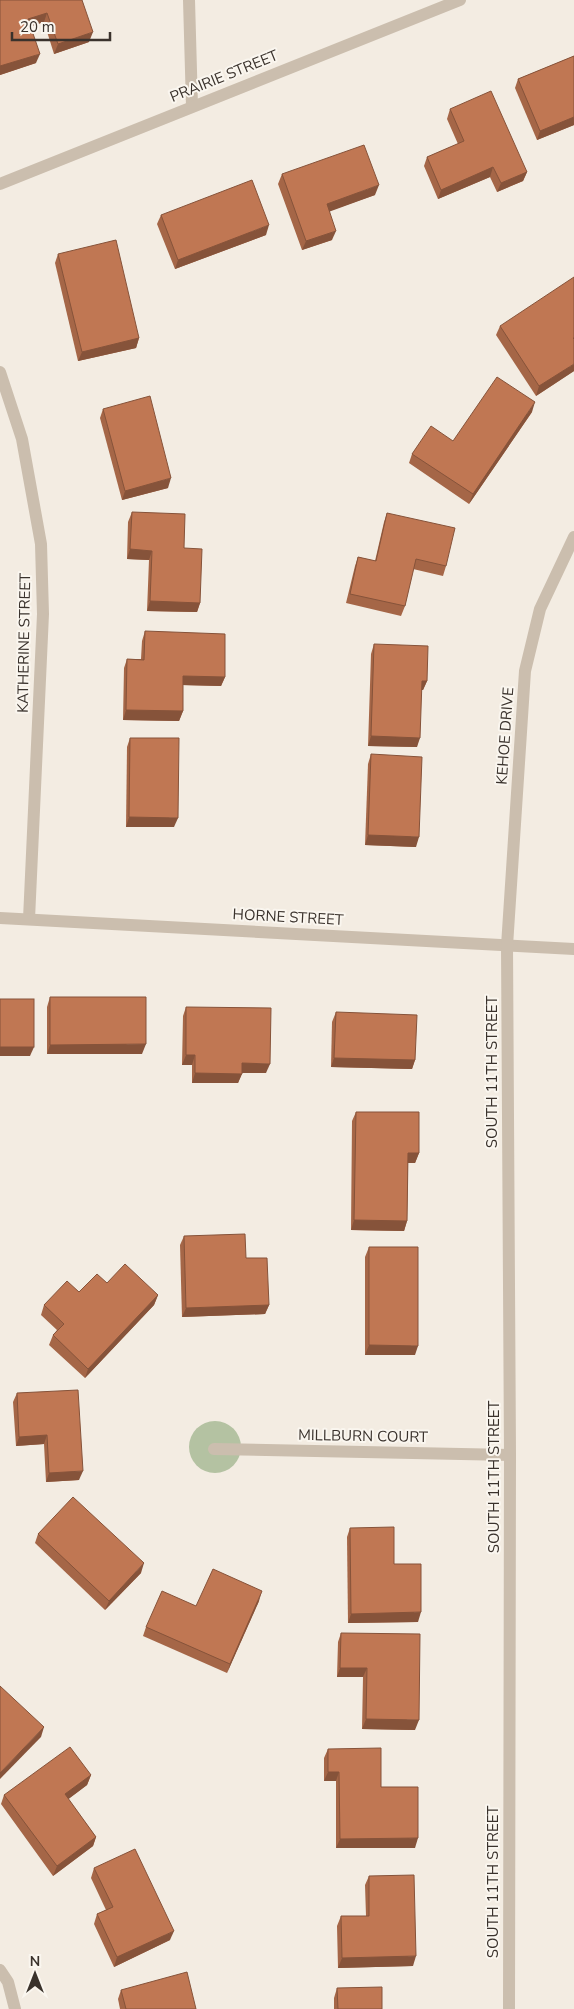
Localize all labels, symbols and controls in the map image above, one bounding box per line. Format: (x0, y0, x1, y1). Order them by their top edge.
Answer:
scale bar (12, 10, 110, 42)
text: 20 m (20, 17, 55, 37)
street label: PRAIRIE STREET (167, 45, 281, 107)
street label: KATHERINE STREET (13, 573, 35, 713)
street label: KEHOE DRIVE (492, 687, 518, 785)
street label: HORNE STREET (232, 904, 344, 930)
street label: SOUTH 11TH STREET (482, 996, 502, 1148)
street label: SOUTH 11TH STREET (484, 1401, 504, 1553)
street label: MILLBURN COURT (298, 1425, 428, 1447)
street label: SOUTH 11TH STREET (483, 1806, 503, 1958)
north arrow (10, 1949, 60, 1999)
text: N (30, 1952, 40, 1971)

